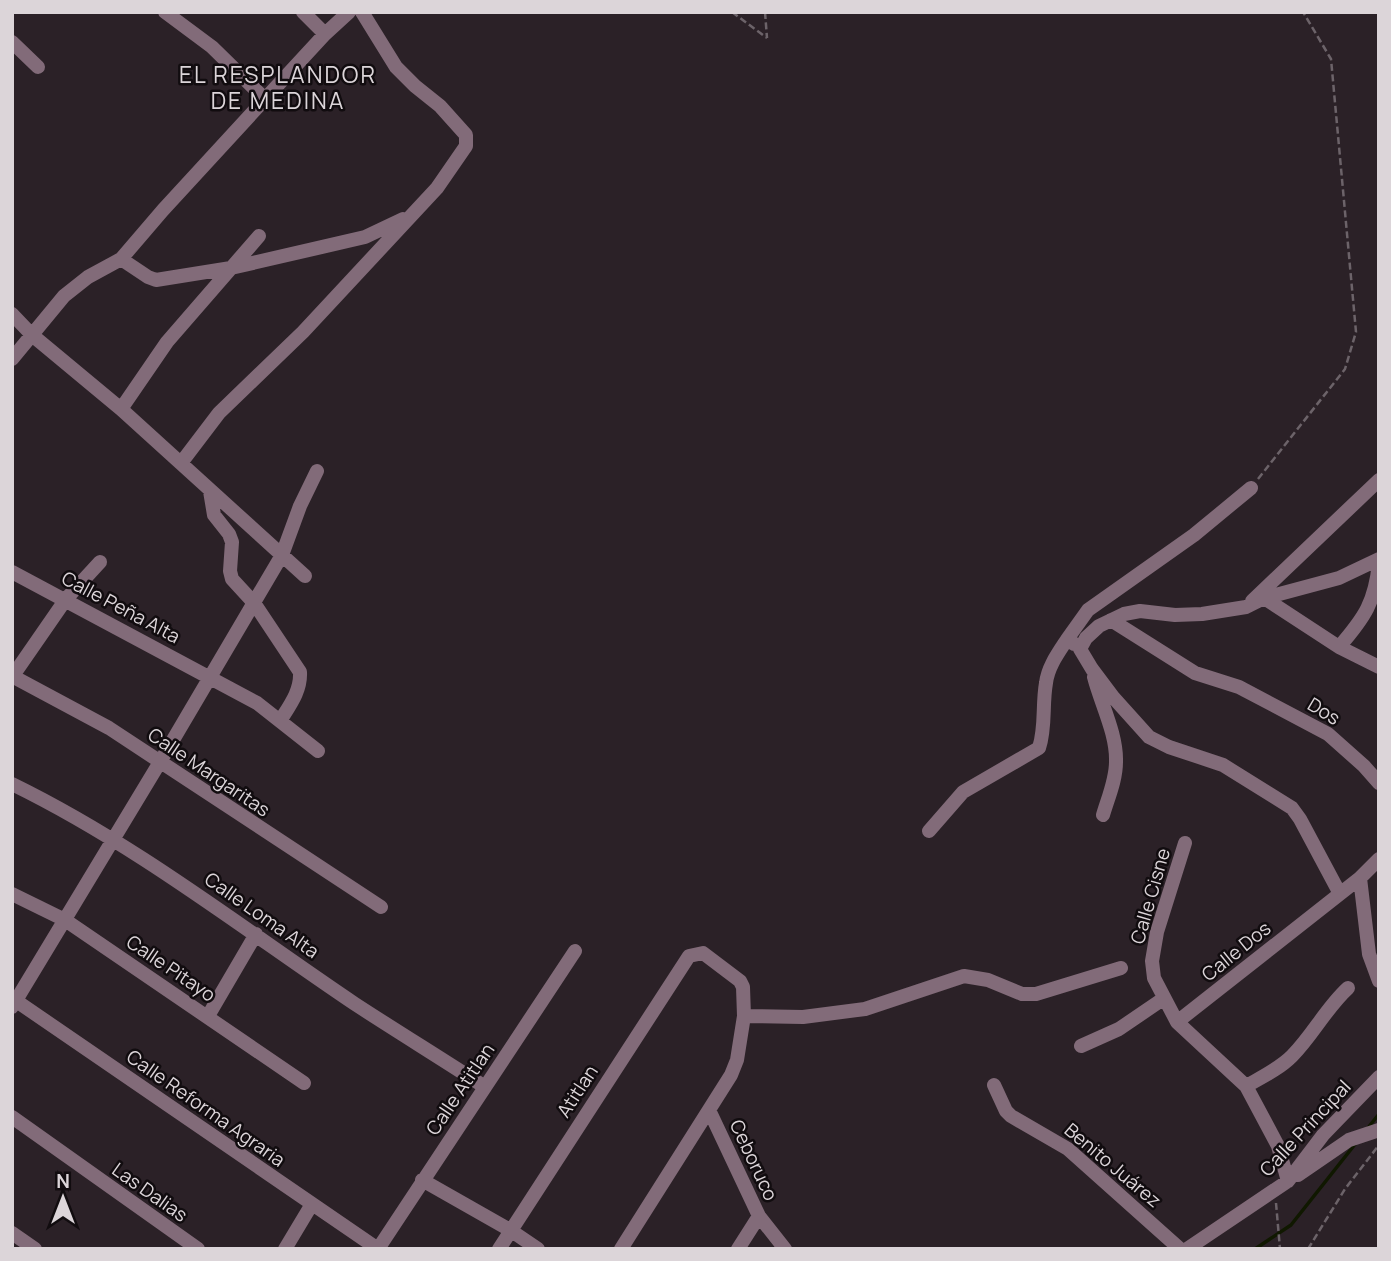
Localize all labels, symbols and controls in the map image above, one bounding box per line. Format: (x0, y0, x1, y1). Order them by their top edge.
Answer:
district label: EL RESPLANDOR DE MEDINA (179, 58, 377, 116)
street label: Calle Peña Alta (57, 565, 185, 649)
street label: Dos (1303, 691, 1345, 731)
street label: Calle Margaritas (143, 721, 275, 823)
street label: Calle Cisne (1124, 845, 1176, 947)
street label: Calle Loma Alta (200, 866, 324, 964)
street label: Calle Dos (1196, 915, 1276, 987)
street label: Calle Pitayo (121, 929, 221, 1007)
street label: Calle Atitlan (420, 1038, 500, 1140)
street label: Calle Reforma Agraria (122, 1043, 290, 1173)
street label: Atitlan (550, 1060, 604, 1122)
street label: Calle Principal (1254, 1074, 1356, 1182)
street label: Ceboruco (724, 1115, 784, 1205)
street label: Benito Juárez (1059, 1117, 1167, 1213)
street label: Las Dalias (107, 1156, 193, 1228)
north arrow (28, 1163, 98, 1233)
text: N (56, 1168, 70, 1194)

